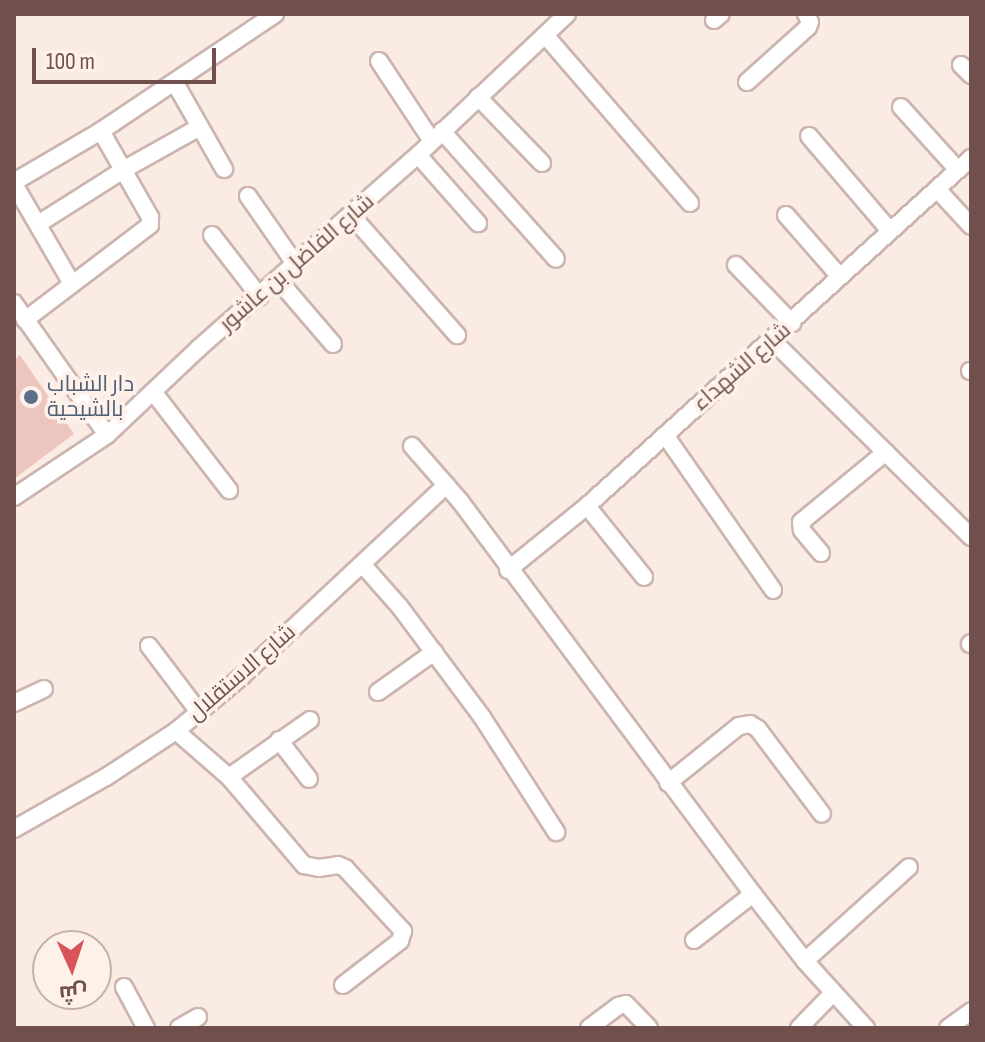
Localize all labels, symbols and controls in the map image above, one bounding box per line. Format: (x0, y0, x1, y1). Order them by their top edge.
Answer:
scale bar (36, 32, 220, 82)
text: 100 m (46, 47, 95, 76)
street label: شارع الفاضل بن عاشور (214, 189, 380, 337)
street label: شارع الشهداء (688, 317, 796, 417)
place label: دار الشباب بالشيحية (47, 371, 134, 422)
marker: دار الشباب بالشيحية (22, 388, 40, 406)
street label: شارع الاستقلال (183, 619, 301, 727)
north arrow (32, 930, 112, 1010)
text: ش (58, 978, 88, 1007)

